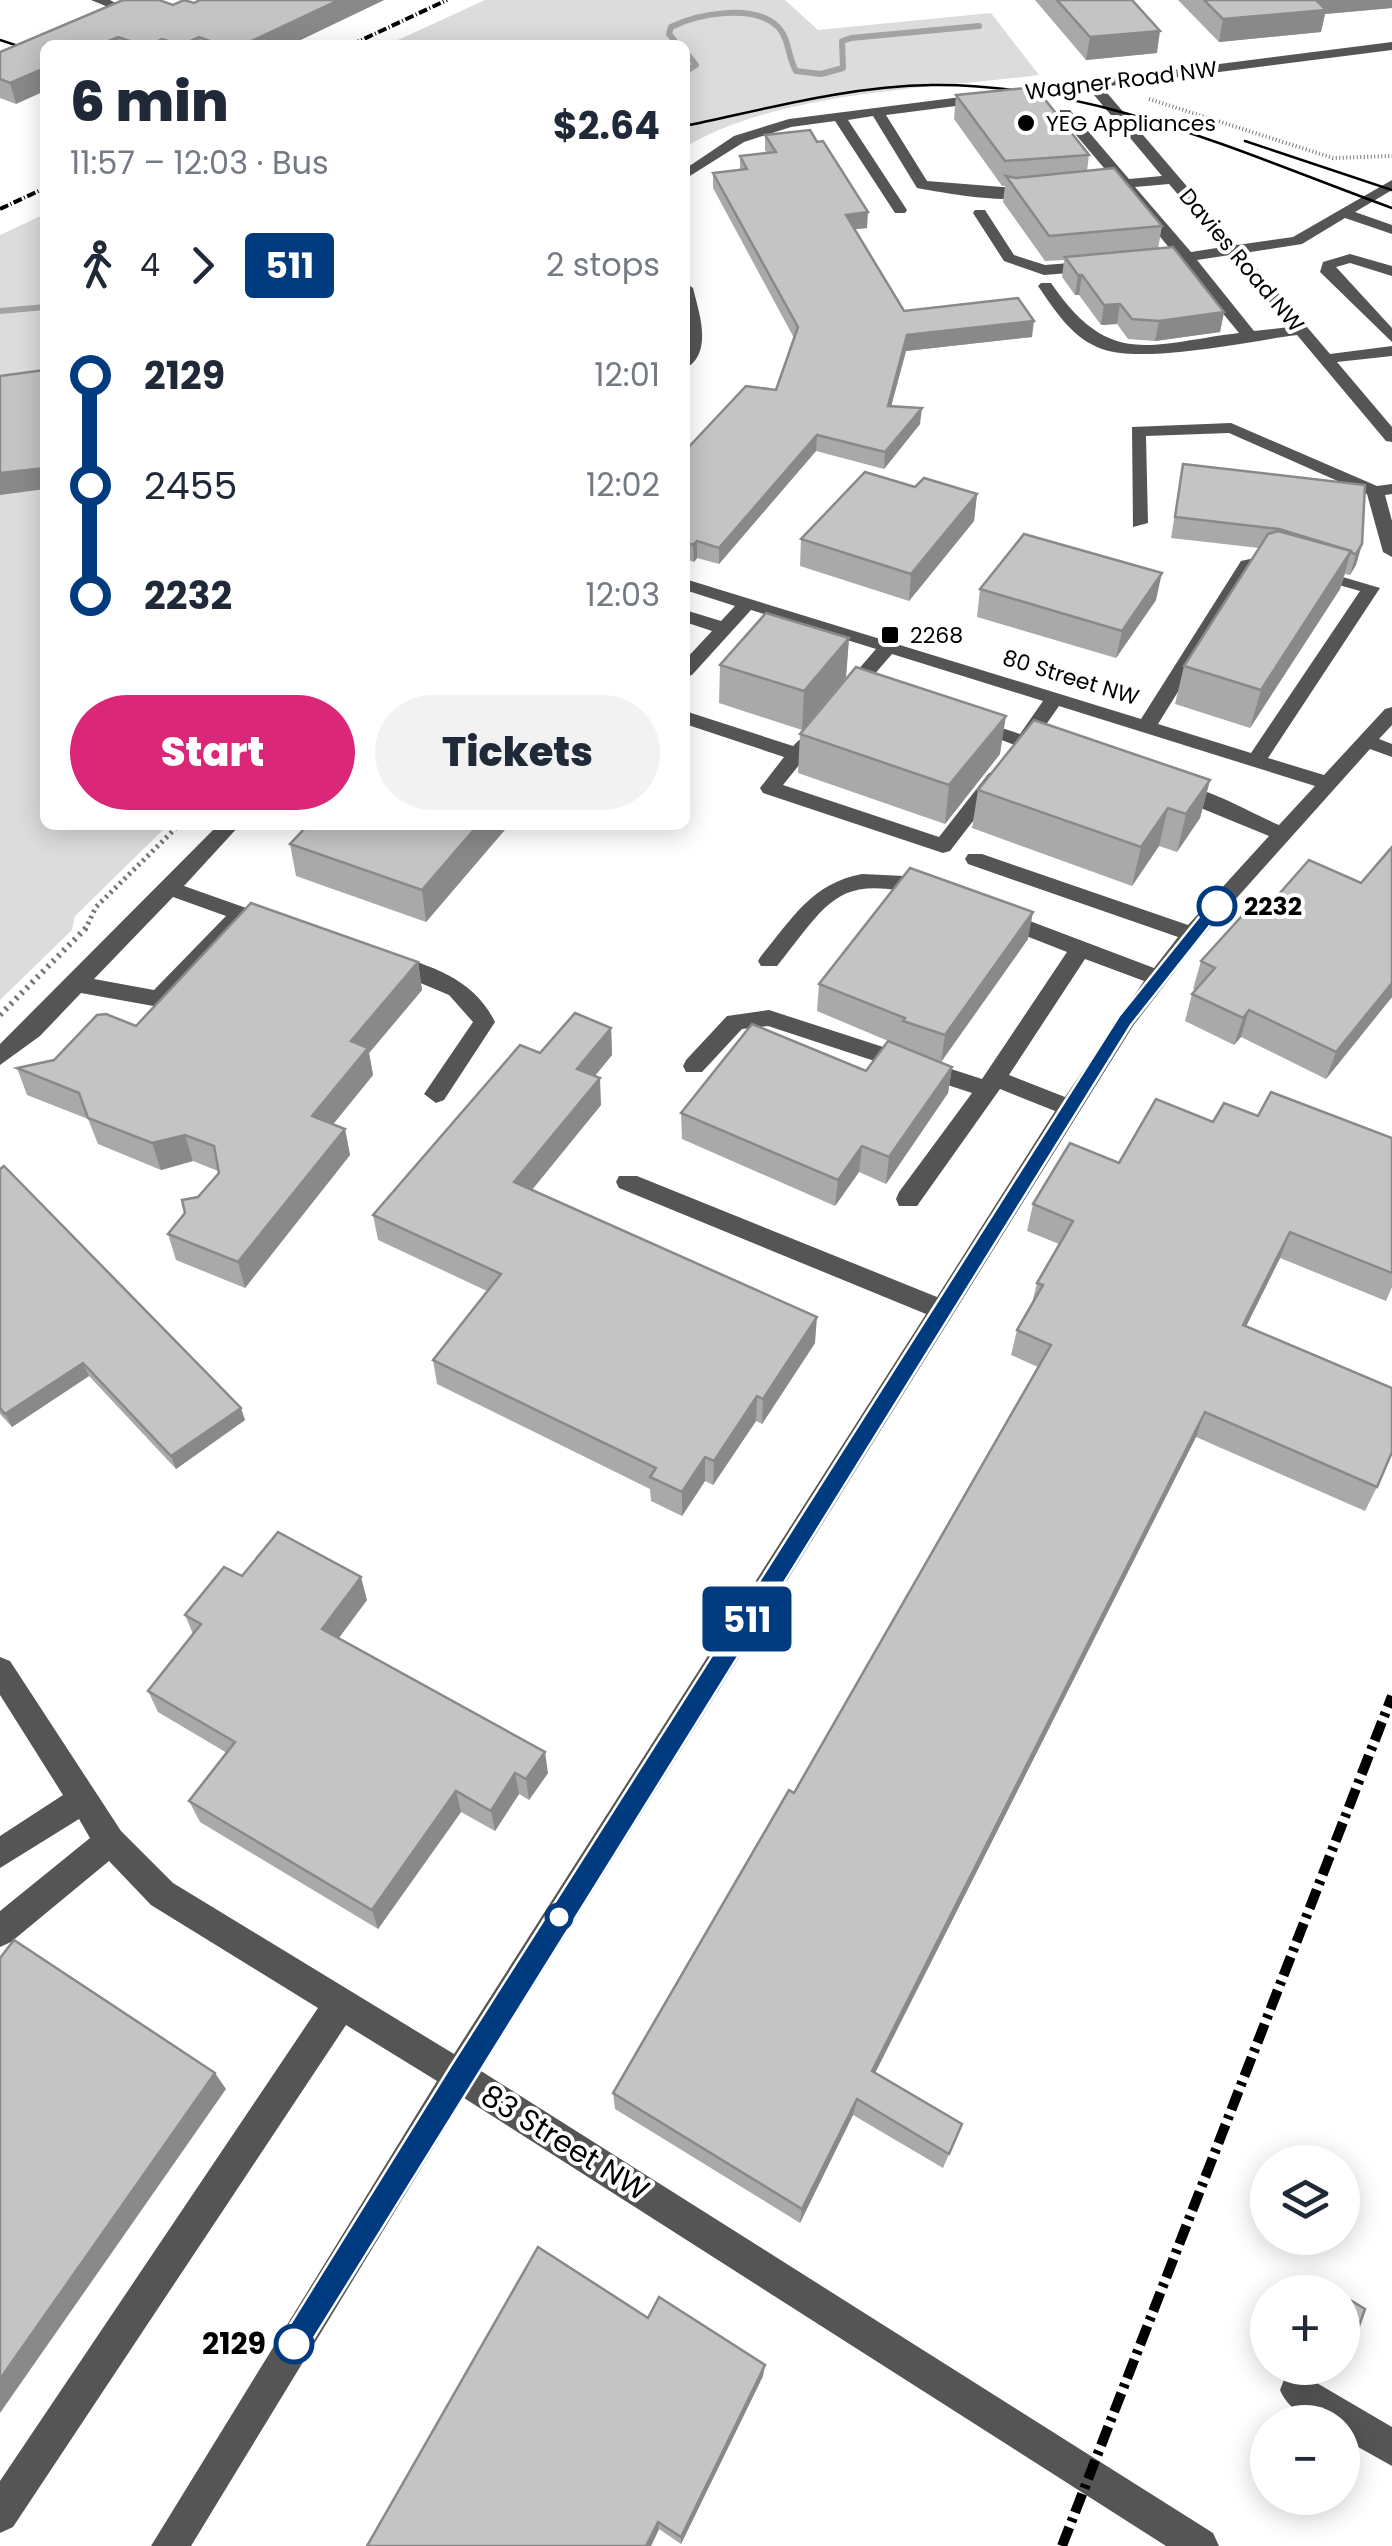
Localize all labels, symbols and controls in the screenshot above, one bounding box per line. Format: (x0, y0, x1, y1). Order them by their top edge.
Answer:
street label: Wagner Road NW (1023, 53, 1219, 108)
text: 6 min (70, 63, 229, 140)
text: $2.64 (553, 99, 660, 152)
place label: YEG Appliances (1046, 108, 1216, 139)
marker: YEG Appliances (1015, 112, 1037, 134)
text: 11:57 – 12:03 · Bus (70, 140, 329, 185)
street label: Davies Road NW (1172, 182, 1311, 339)
icon: walk (70, 238, 125, 293)
icon: forward (175, 238, 230, 293)
text: 511 (265, 241, 314, 290)
text: 4 (140, 242, 160, 287)
text: 2 stops (546, 242, 660, 287)
text: 2129 (144, 349, 225, 402)
text: 12:01 (594, 352, 660, 397)
text: 2455 (144, 459, 237, 512)
text: 12:02 (586, 462, 660, 507)
text: 2232 (144, 569, 232, 622)
text: 12:03 (586, 572, 660, 617)
place label: 2268 (910, 620, 963, 651)
marker: 2268 (879, 624, 901, 646)
street label: 80 Street NW (999, 642, 1143, 713)
button: Start (70, 695, 355, 810)
button: Tickets (375, 695, 660, 810)
marker: 2232 (1198, 887, 1236, 925)
place label: 2232 (1244, 889, 1302, 924)
line badge: 511 (690, 1586, 804, 1652)
text: 511 (722, 1595, 772, 1644)
unlabelled marker (546, 1904, 572, 1930)
street label: 83 Street NW (473, 2074, 658, 2211)
map controls (1250, 2145, 1360, 2515)
button: layers (1250, 2145, 1360, 2255)
button: + (1250, 2275, 1360, 2385)
place label: 2129 (202, 2322, 266, 2365)
marker: 2129 (275, 2325, 313, 2363)
button: − (1250, 2405, 1360, 2515)

